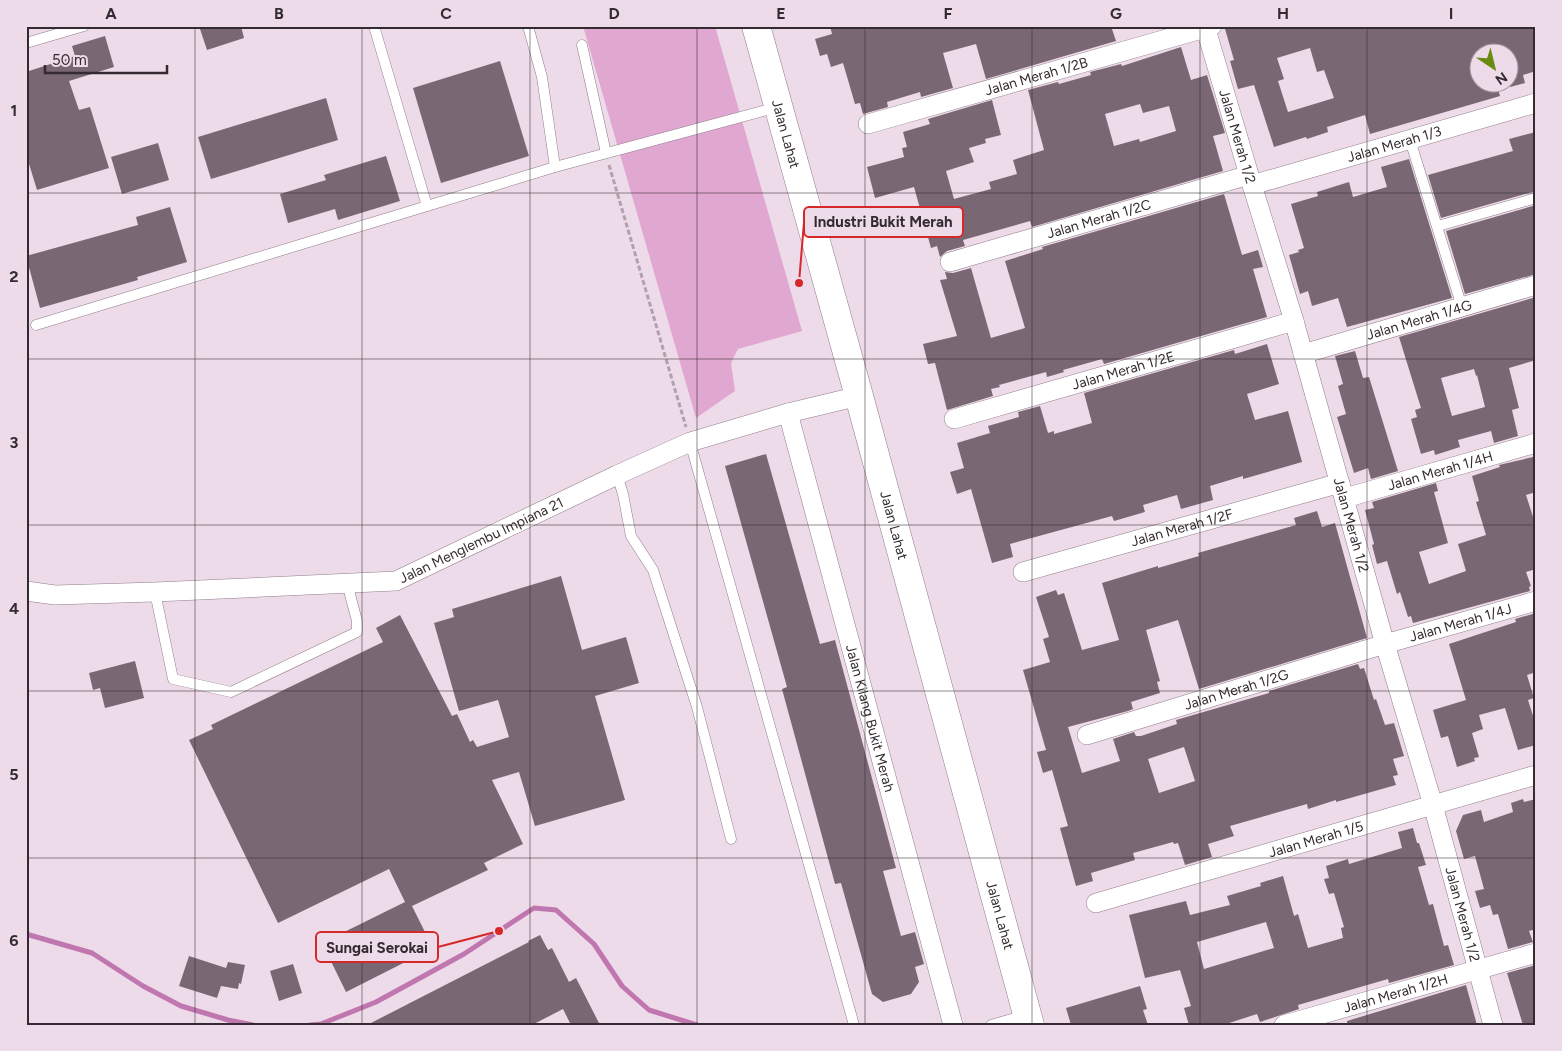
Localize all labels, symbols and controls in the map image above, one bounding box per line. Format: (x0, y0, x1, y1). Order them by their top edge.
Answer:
text: A (105, 4, 117, 23)
text: B (274, 4, 284, 23)
text: C (440, 4, 452, 23)
text: D (608, 4, 620, 23)
text: E (776, 4, 786, 23)
text: F (944, 4, 953, 23)
text: G (1110, 4, 1122, 23)
text: H (1277, 4, 1289, 23)
text: I (1449, 4, 1453, 23)
scale bar (45, 42, 168, 74)
north arrow (1470, 42, 1520, 92)
text: 50 m (52, 51, 87, 69)
street label: Jalan Merah 1/2B (983, 53, 1090, 99)
text: N (1492, 68, 1510, 88)
street label: Jalan Merah 1/2 (1216, 87, 1260, 186)
street label: Jalan Lahat (768, 98, 804, 170)
text: 1 (11, 101, 17, 120)
street label: Jalan Merah 1/3 (1345, 122, 1443, 166)
street label: Jalan Merah 1/2C (1045, 195, 1153, 242)
callout: Industri Bukit Merah (804, 207, 963, 237)
text: Industri Bukit Merah (813, 213, 953, 231)
text: 2 (9, 267, 19, 286)
street label: Jalan Merah 1/4G (1364, 296, 1474, 343)
street label: Jalan Merah 1/2E (1070, 347, 1176, 393)
text: 3 (10, 433, 19, 452)
street label: Jalan Merah 1/4H (1385, 447, 1495, 494)
street label: Jalan Merah 1/2 (1330, 476, 1373, 574)
street label: Jalan Lahat (877, 489, 912, 562)
street label: Jalan Menglembu Impiana 21 (396, 494, 566, 587)
street label: Jalan Merah 1/2F (1129, 505, 1235, 550)
text: 4 (9, 599, 19, 618)
street label: Jalan Merah 1/4J (1407, 600, 1514, 645)
street label: Jalan Kilang Bukit Merah (842, 643, 898, 794)
street label: Jalan Merah 1/2G (1182, 665, 1291, 713)
text: 5 (9, 765, 19, 784)
street label: Jalan Merah 1/5 (1267, 817, 1365, 861)
street label: Jalan Merah 1/2 (1442, 865, 1484, 964)
street label: Jalan Lahat (983, 879, 1018, 951)
text: 6 (9, 931, 19, 950)
callout: Sungai Serokai (316, 932, 438, 962)
text: Sungai Serokai (326, 939, 428, 957)
street label: Jalan Merah 1/2H (1341, 970, 1450, 1016)

